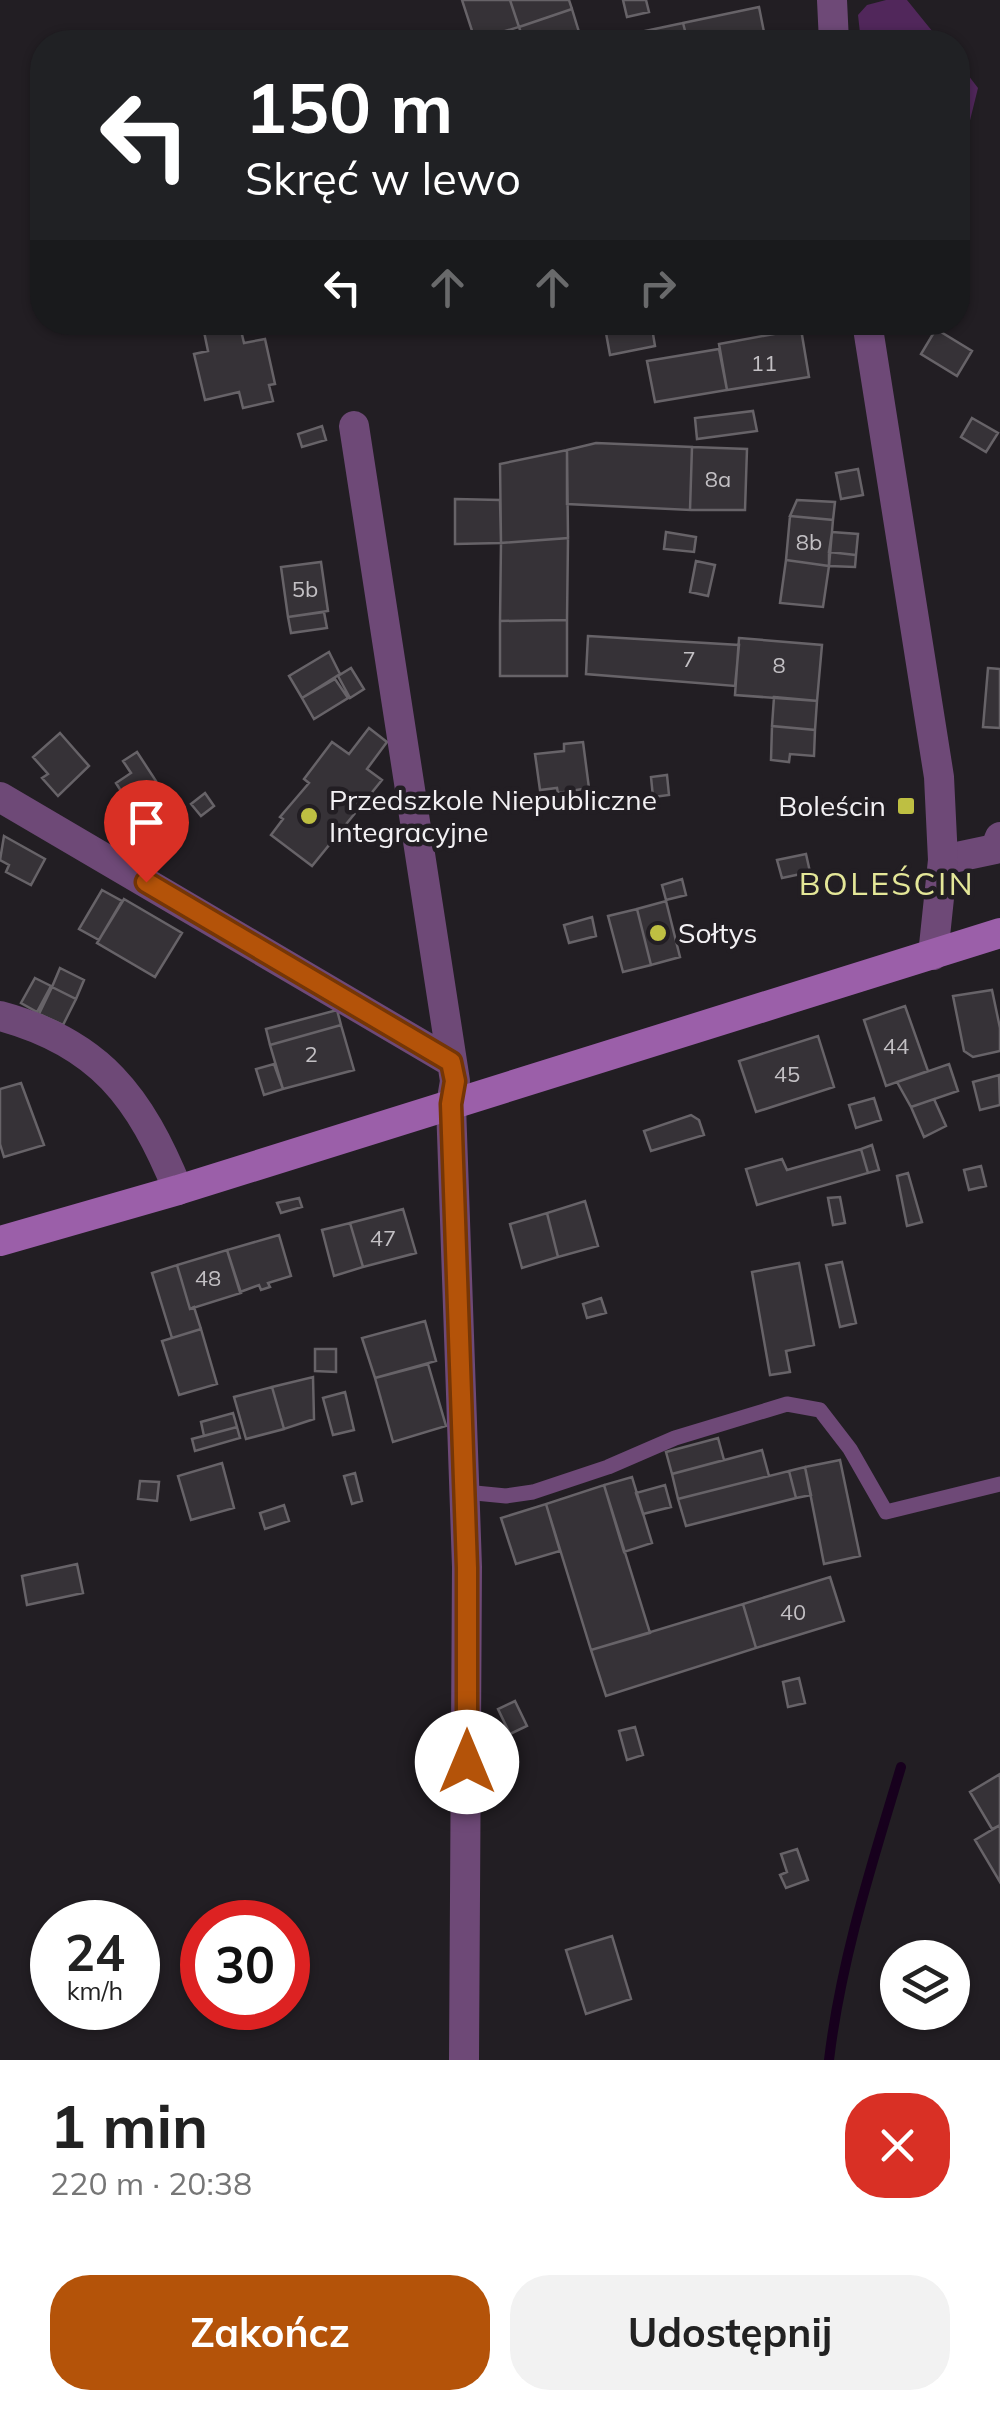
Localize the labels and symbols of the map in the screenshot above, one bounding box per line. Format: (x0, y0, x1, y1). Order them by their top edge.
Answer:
house number: 11 (751, 349, 777, 377)
house number: 8a (705, 465, 731, 493)
house number: 8b (796, 528, 822, 556)
house number: 5b (292, 575, 318, 603)
house number: 7 (682, 645, 696, 673)
house number: 8 (772, 651, 786, 679)
pin (104, 780, 189, 883)
place label: Przedszkole Niepubliczne Integracyjne (329, 782, 657, 849)
place label: Boleścin (778, 788, 886, 823)
marker: Boleścin (895, 795, 917, 817)
marker: Przedszkole Niepubliczne Integracyjne (298, 805, 320, 827)
district label: BOLEŚCIN (799, 863, 975, 903)
place label: Sołtys (678, 915, 757, 950)
marker: Sołtys (647, 922, 669, 944)
house number: 44 (883, 1032, 909, 1060)
house number: 2 (304, 1040, 318, 1068)
house number: 45 (774, 1060, 800, 1088)
house number: 47 (370, 1224, 396, 1252)
house number: 48 (195, 1264, 221, 1292)
house number: 40 (780, 1598, 806, 1626)
position arrow (415, 1710, 519, 1814)
speed limit sign: 30 (180, 1900, 310, 2030)

